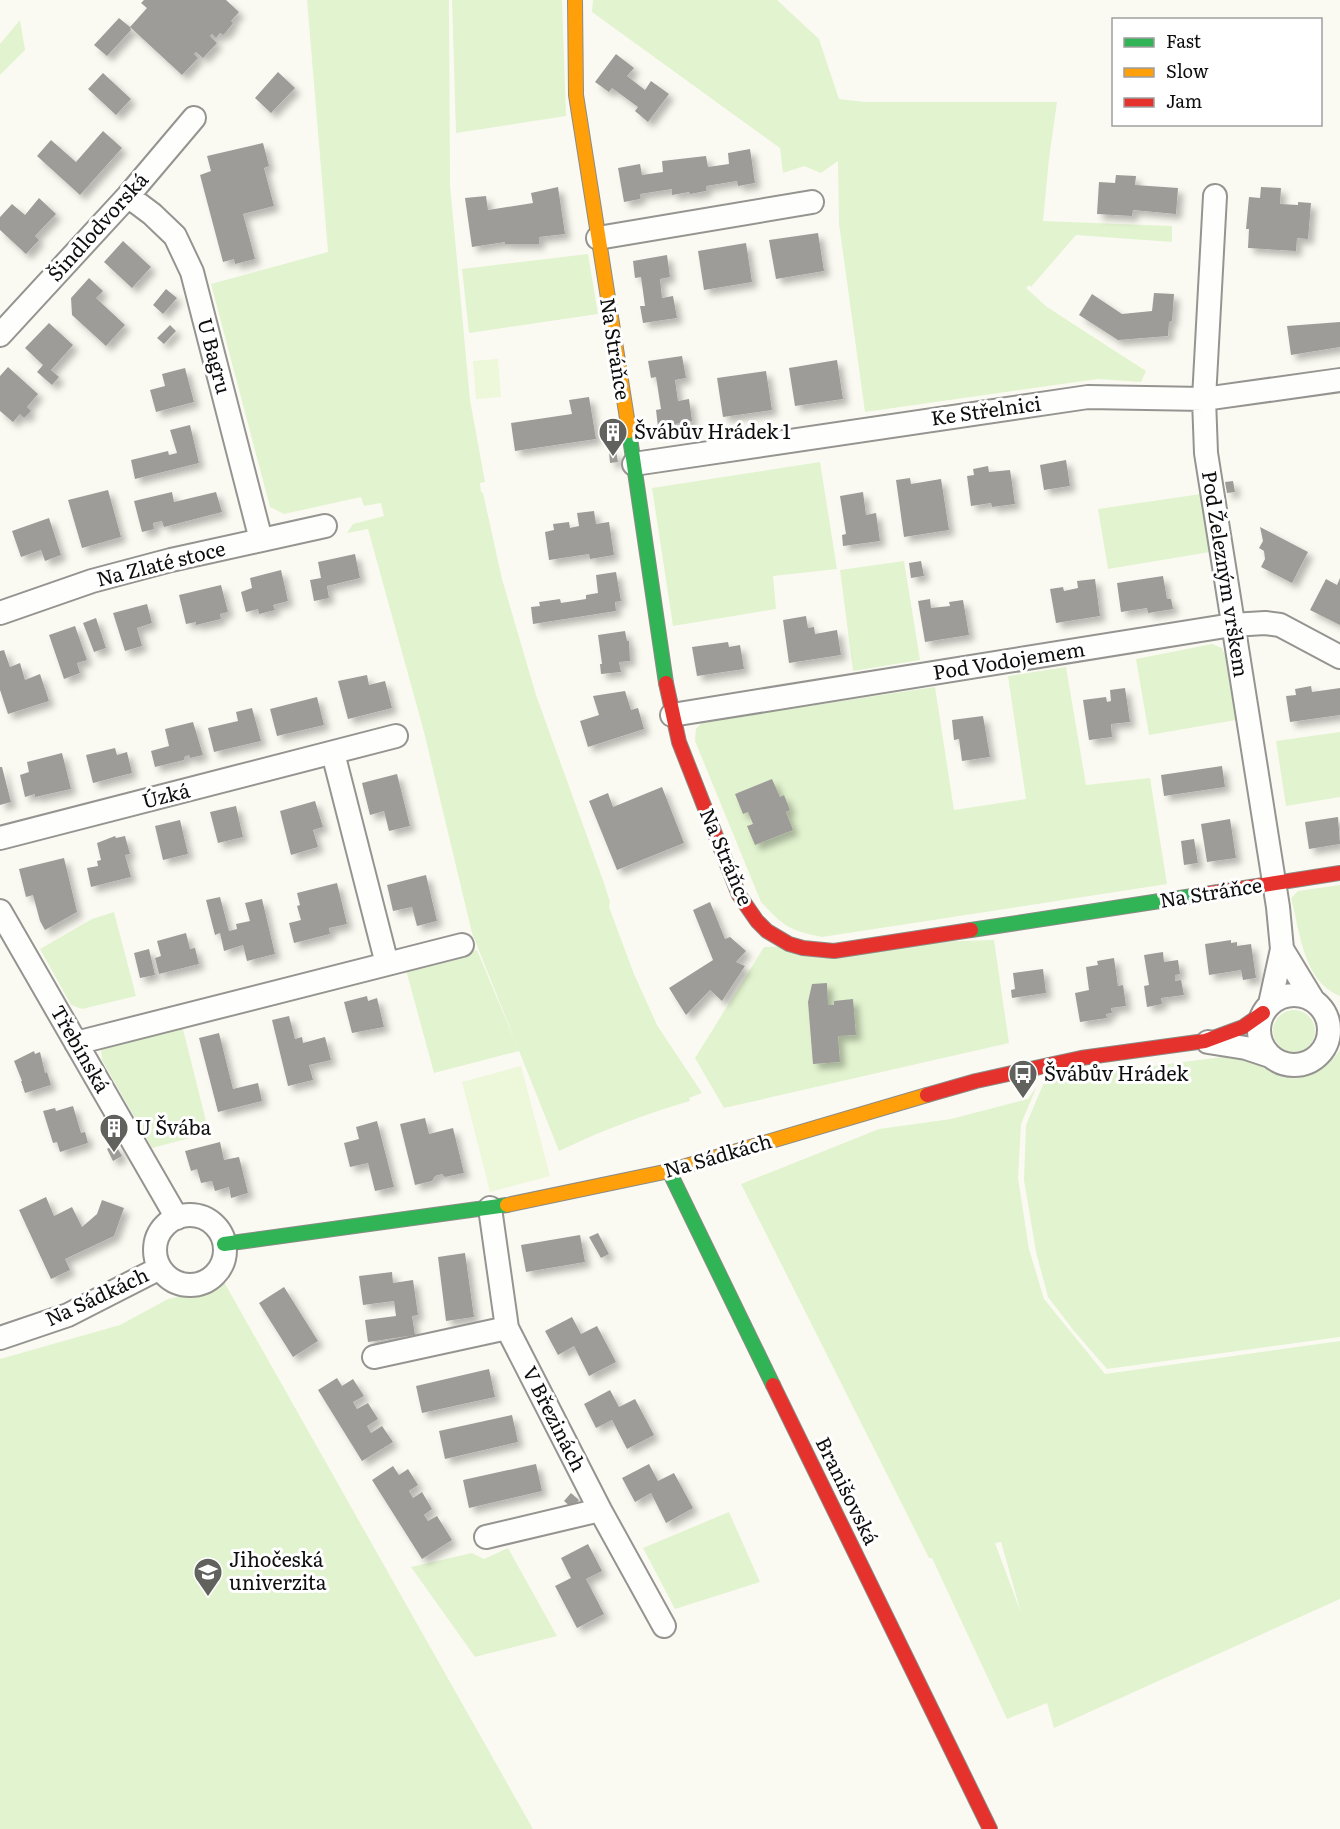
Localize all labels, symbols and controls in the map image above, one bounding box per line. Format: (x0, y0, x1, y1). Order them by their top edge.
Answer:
legend (1112, 18, 1322, 126)
text: Fast (1166, 27, 1202, 54)
text: Slow (1166, 57, 1209, 84)
text: Jam (1166, 87, 1202, 114)
street label: Šindlodvorská (39, 164, 154, 287)
street label: Na Stráňce (594, 295, 640, 402)
street label: U Bagru (191, 314, 241, 397)
street label: Ke Střelnici (929, 386, 1043, 432)
place label: Švábův Hrádek 1 (634, 415, 791, 445)
building icon: Švábův Hrádek 1 (597, 416, 629, 458)
street label: Pod Železným vrškem (1196, 468, 1258, 679)
street label: Na Zlaté stoce (93, 532, 228, 593)
street label: Pod Vodojemem (931, 632, 1087, 686)
street label: Úzká (138, 774, 193, 814)
street label: Na Stráňce (694, 803, 762, 910)
street label: Na Stráňce (1157, 868, 1264, 914)
street label: Třebínská (44, 998, 119, 1098)
place label: Švábův Hrádek (1044, 1057, 1189, 1087)
bus stop icon: Švábův Hrádek (1007, 1058, 1039, 1100)
place label: U Švába (135, 1111, 212, 1141)
building icon: U Švába (98, 1112, 130, 1154)
street label: Na Sádkách (660, 1124, 775, 1184)
street label: Na Sádkách (39, 1258, 153, 1332)
street label: V Březinách (516, 1360, 595, 1476)
street label: Branišovská (810, 1431, 888, 1549)
place label: Jihočeská univerzita (229, 1543, 327, 1596)
school or university icon: Jihočeská univerzita (192, 1556, 224, 1598)

